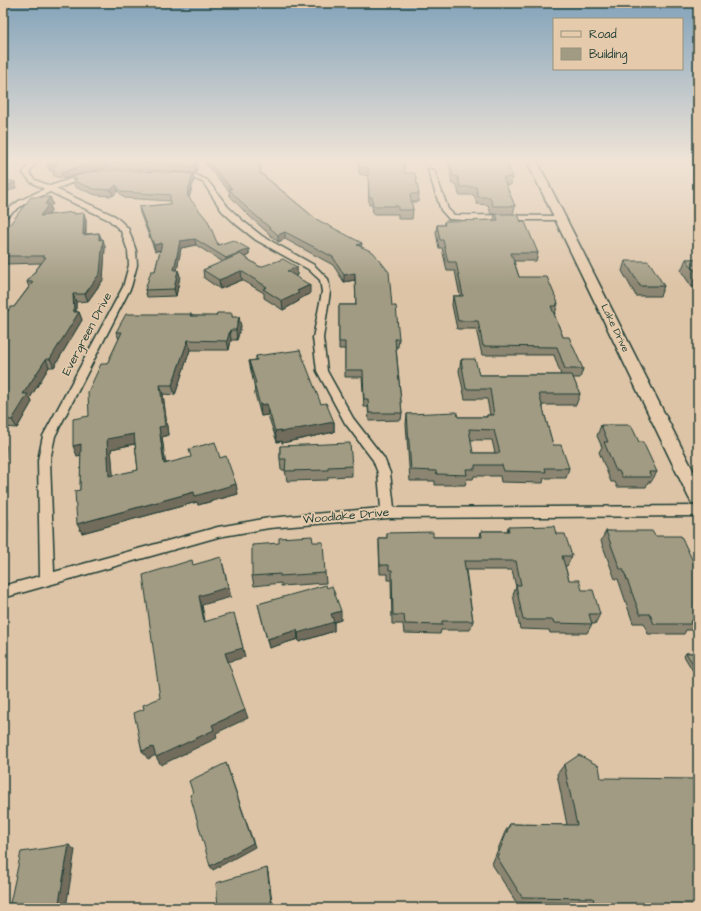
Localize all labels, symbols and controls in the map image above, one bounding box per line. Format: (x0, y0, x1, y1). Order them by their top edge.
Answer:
legend (553, 18, 683, 70)
text: Road (589, 26, 617, 43)
text: Building (589, 46, 627, 64)
street label: Evergreen Drive (58, 289, 117, 379)
street label: Lake Drive (597, 302, 633, 355)
street label: Woodlake Drive (302, 504, 390, 528)

